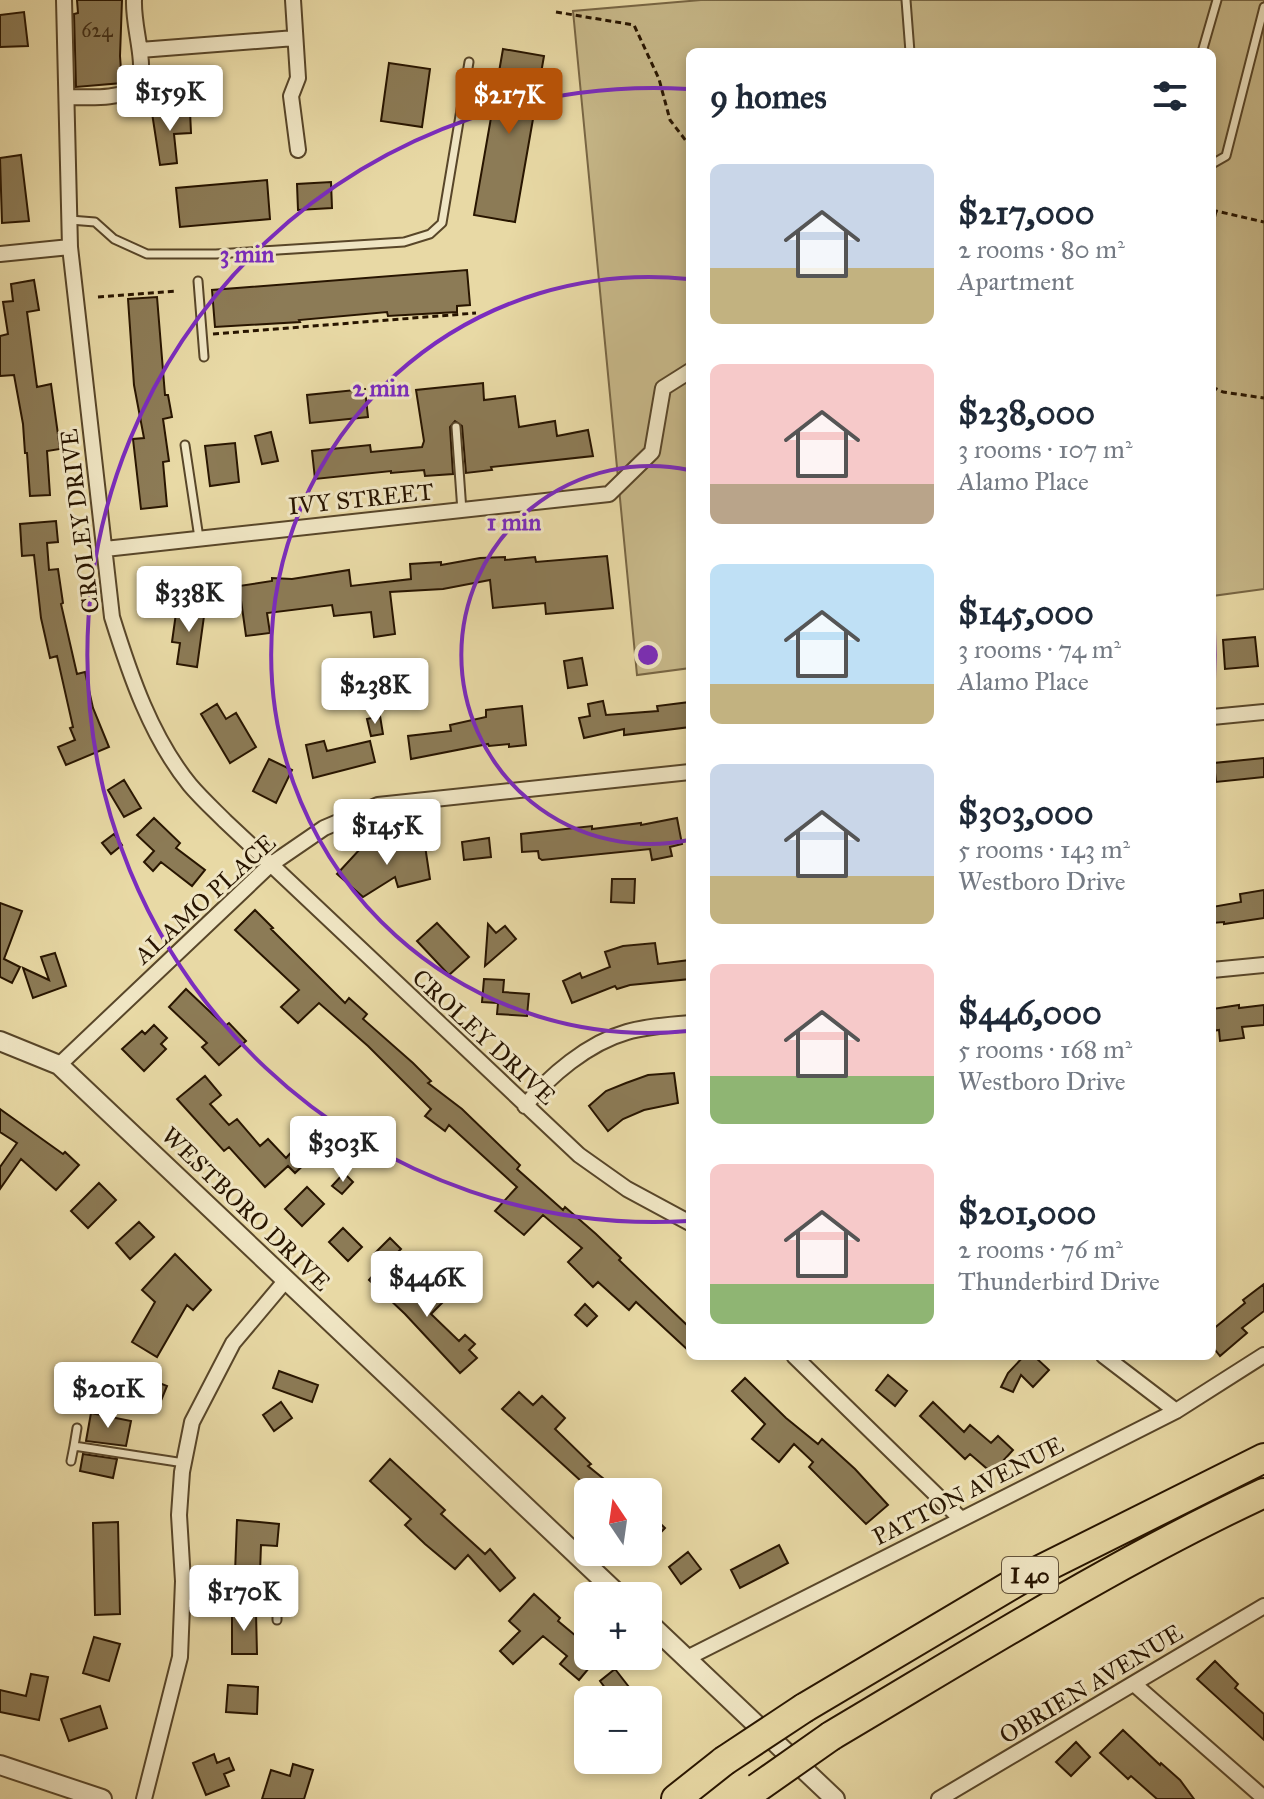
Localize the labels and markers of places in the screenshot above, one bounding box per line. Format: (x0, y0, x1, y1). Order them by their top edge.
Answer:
pin: $159K (114, 65, 226, 133)
pin: $217K (453, 68, 565, 136)
pin: $338K (133, 566, 245, 634)
centre of rings (634, 641, 662, 669)
pin: $238K (319, 658, 431, 726)
pin: $145K (331, 799, 443, 867)
pin: $303K (287, 1116, 399, 1184)
pin: $446K (371, 1251, 483, 1319)
pin: $201K (52, 1362, 164, 1430)
pin: $170K (188, 1565, 300, 1633)

